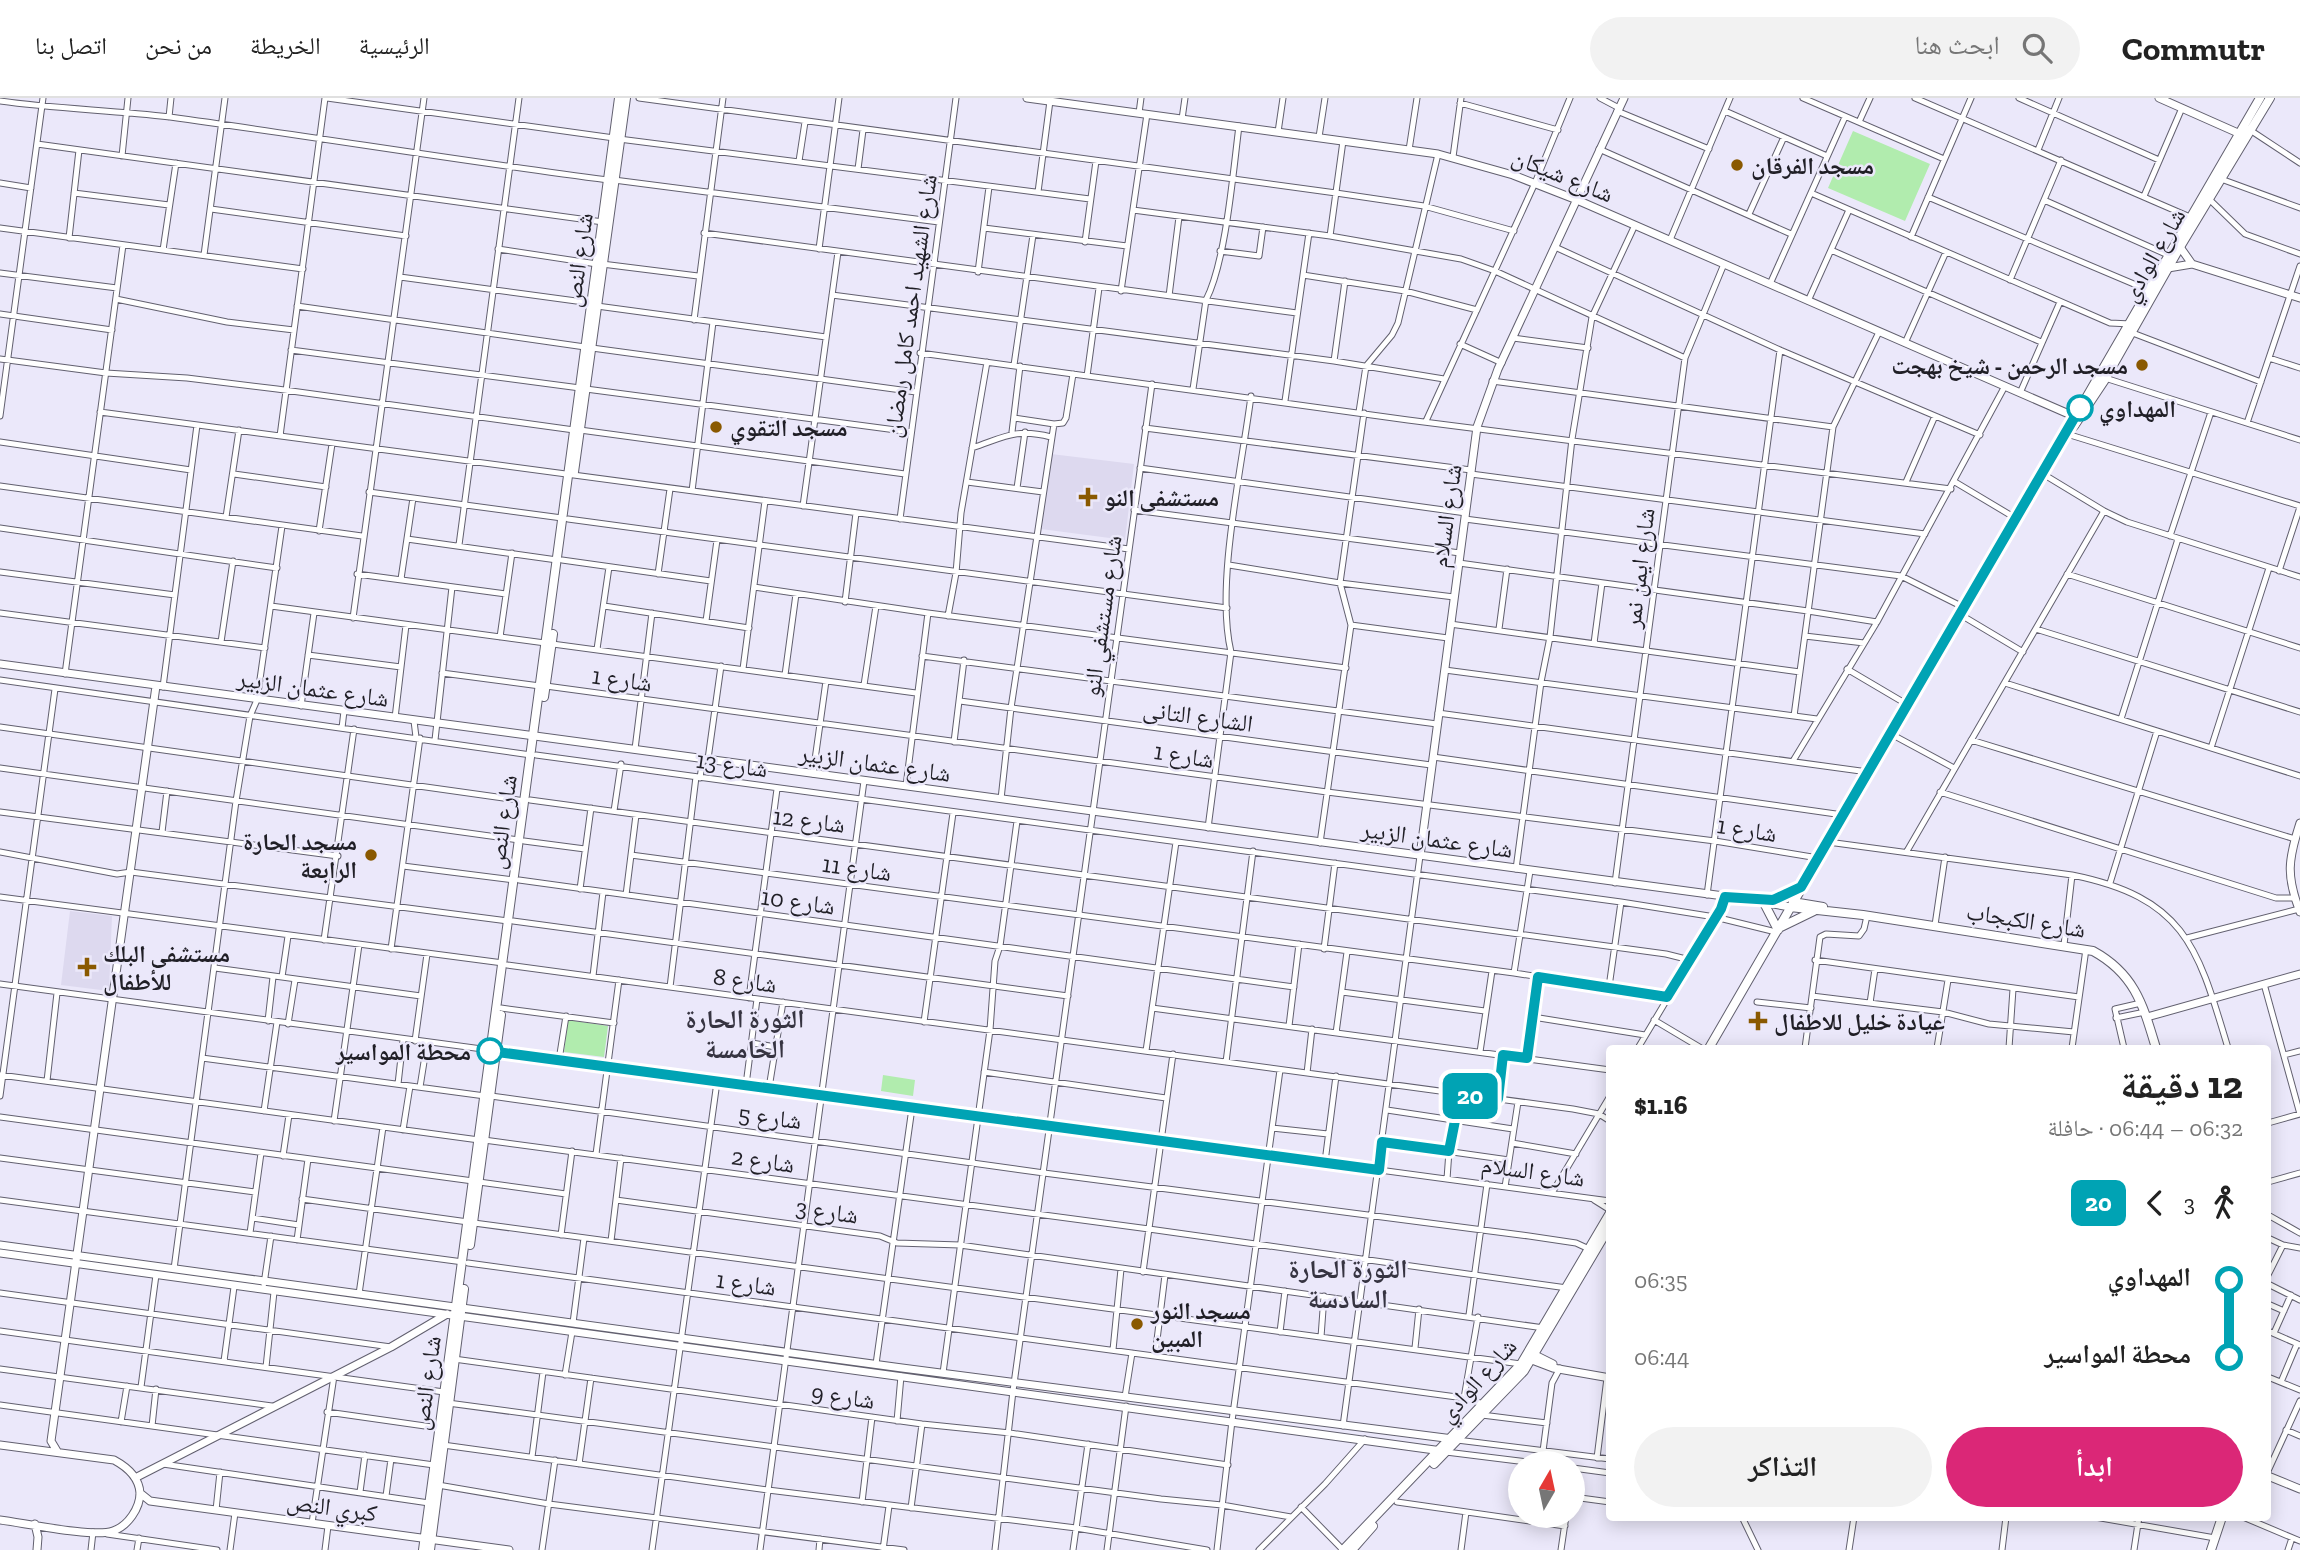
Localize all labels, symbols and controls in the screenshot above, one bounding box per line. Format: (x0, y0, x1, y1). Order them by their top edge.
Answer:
search box (1590, 17, 2080, 80)
text: ابحث هنا (1914, 29, 2000, 61)
icon: search (2018, 29, 2056, 67)
text: Commutr (2122, 29, 2265, 68)
text: اتصل بنا (35, 31, 107, 60)
text: من نحن (145, 31, 212, 60)
text: الخريطة (250, 31, 321, 60)
text: الرئيسية (359, 31, 430, 60)
street label: شارع شيكان (1508, 142, 1618, 209)
place label: مسجد الفرقان (1751, 151, 1874, 180)
marker: مسجد الفرقان (1729, 157, 1745, 173)
street label: شارع الشهيد احمد كامل رمضان (877, 172, 944, 440)
street label: شارع الوادي (2115, 203, 2196, 310)
street label: شارع النص (557, 211, 600, 309)
place label: مسجد الرحمن - شيخ بهجت (1891, 351, 2128, 381)
marker: مسجد الرحمن - شيخ بهجت (2134, 357, 2150, 373)
place label: المهداوي (2099, 394, 2176, 427)
marker: المهداوي (2067, 395, 2093, 421)
place label: مسجد التقوي (730, 413, 848, 446)
marker: مسجد التقوي (708, 419, 724, 435)
street label: شارع السلام (1424, 462, 1470, 570)
place label: مستشفى النو (1104, 483, 1219, 512)
marker: مستشفى النو (1078, 487, 1098, 507)
street label: شارع ايمن نمر (1617, 506, 1662, 631)
street label: شارع مستشفي النو (1076, 533, 1133, 699)
street label: شارع 1 (590, 660, 654, 699)
street label: شارع عثمان الزبير (234, 663, 391, 714)
street label: الشارع التانى (1141, 694, 1255, 739)
street label: شارع 1 (1152, 736, 1216, 775)
street label: شارع عثمان الزبير (796, 738, 953, 789)
street label: شارع 13 (694, 745, 770, 784)
street label: شارع النص (481, 773, 524, 871)
street label: شارع 12 (771, 801, 847, 840)
street label: شارع 1 (1715, 810, 1779, 849)
street label: شارع عثمان الزبير (1358, 814, 1515, 865)
place label: مسجد الحارة الرابعة (243, 827, 357, 884)
marker: مسجد الحارة الرابعة (363, 847, 379, 863)
street label: شارع 11 (820, 849, 893, 888)
street label: شارع 10 (759, 881, 837, 922)
street label: شارع الكبجاب (1964, 896, 2088, 945)
place label: مستشفى البلك للأطفال (103, 939, 230, 996)
marker: مستشفى البلك للأطفال (77, 957, 97, 977)
street label: شارع 8 (711, 961, 779, 1000)
district label: الثورة الحارة الخامسة (685, 1003, 805, 1065)
place label: عيادة خليل للاطفال (1774, 1007, 1945, 1036)
marker: عيادة خليل للاطفال (1748, 1011, 1768, 1031)
place label: محطة المواسير (335, 1037, 471, 1066)
marker: محطة المواسير (477, 1038, 503, 1064)
text: 12 دقيقة (2120, 1062, 2243, 1108)
line badge: 20 (1438, 1073, 1502, 1119)
text: 20 (1457, 1081, 1483, 1110)
text: $1.16 (1634, 1089, 1688, 1121)
street label: شارع 5 (737, 1099, 803, 1136)
text: 06:32 – 06:44 · حافلة (2047, 1114, 2243, 1142)
street label: شارع 2 (729, 1141, 796, 1180)
street label: شارع السلام (1479, 1149, 1587, 1195)
icon: back (2136, 1184, 2174, 1222)
icon: walk (2205, 1184, 2243, 1222)
text: 20 (2085, 1188, 2112, 1217)
text: 3 (2184, 1189, 2195, 1217)
street label: شارع 3 (794, 1192, 860, 1231)
district label: الثورة الحارة السادسة (1288, 1253, 1408, 1315)
text: المهداوي (2107, 1261, 2191, 1293)
street label: شارع 1 (714, 1264, 778, 1303)
text: 06:35 (1634, 1266, 1688, 1294)
place label: مسجد النور المبين (1150, 1296, 1251, 1353)
marker: مسجد النور المبين (1129, 1316, 1145, 1332)
street label: شارع الوادي (1432, 1332, 1526, 1432)
street label: شارع النص (405, 1334, 448, 1432)
text: محطة المواسير (2045, 1338, 2191, 1370)
text: 06:44 (1634, 1343, 1689, 1371)
street label: شارع 9 (809, 1377, 877, 1416)
button: التذاكر (1634, 1427, 1932, 1507)
button: ابدأ (1946, 1427, 2243, 1507)
north arrow (1508, 1451, 1586, 1528)
map controls (1508, 1451, 1585, 1528)
street label: كبري النص (284, 1486, 379, 1533)

